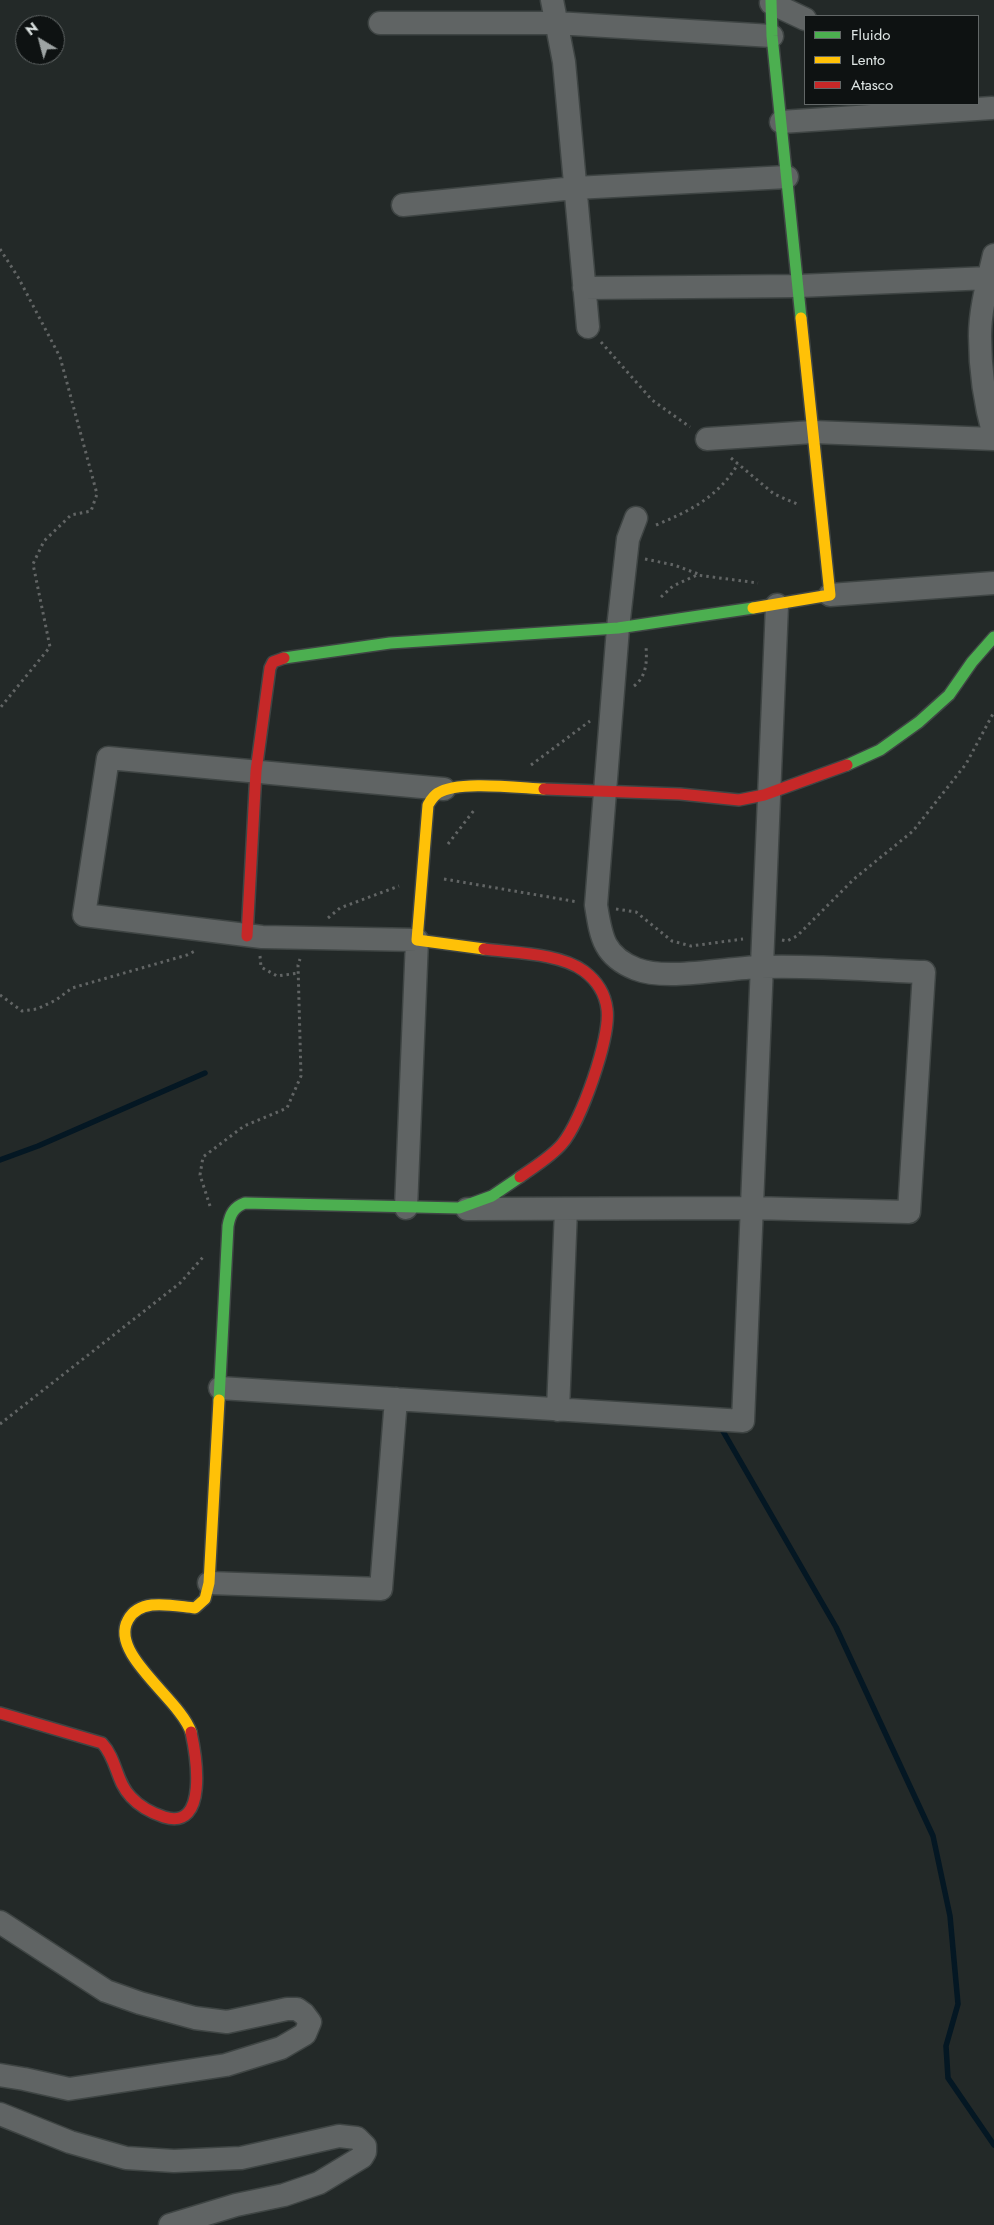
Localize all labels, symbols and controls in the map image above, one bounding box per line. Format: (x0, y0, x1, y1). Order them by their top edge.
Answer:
north arrow (15, 15, 65, 65)
legend (804, 15, 979, 105)
text: N (21, 17, 42, 40)
text: Fluido (851, 24, 890, 46)
text: Lento (851, 49, 885, 71)
text: Atasco (851, 74, 893, 96)

